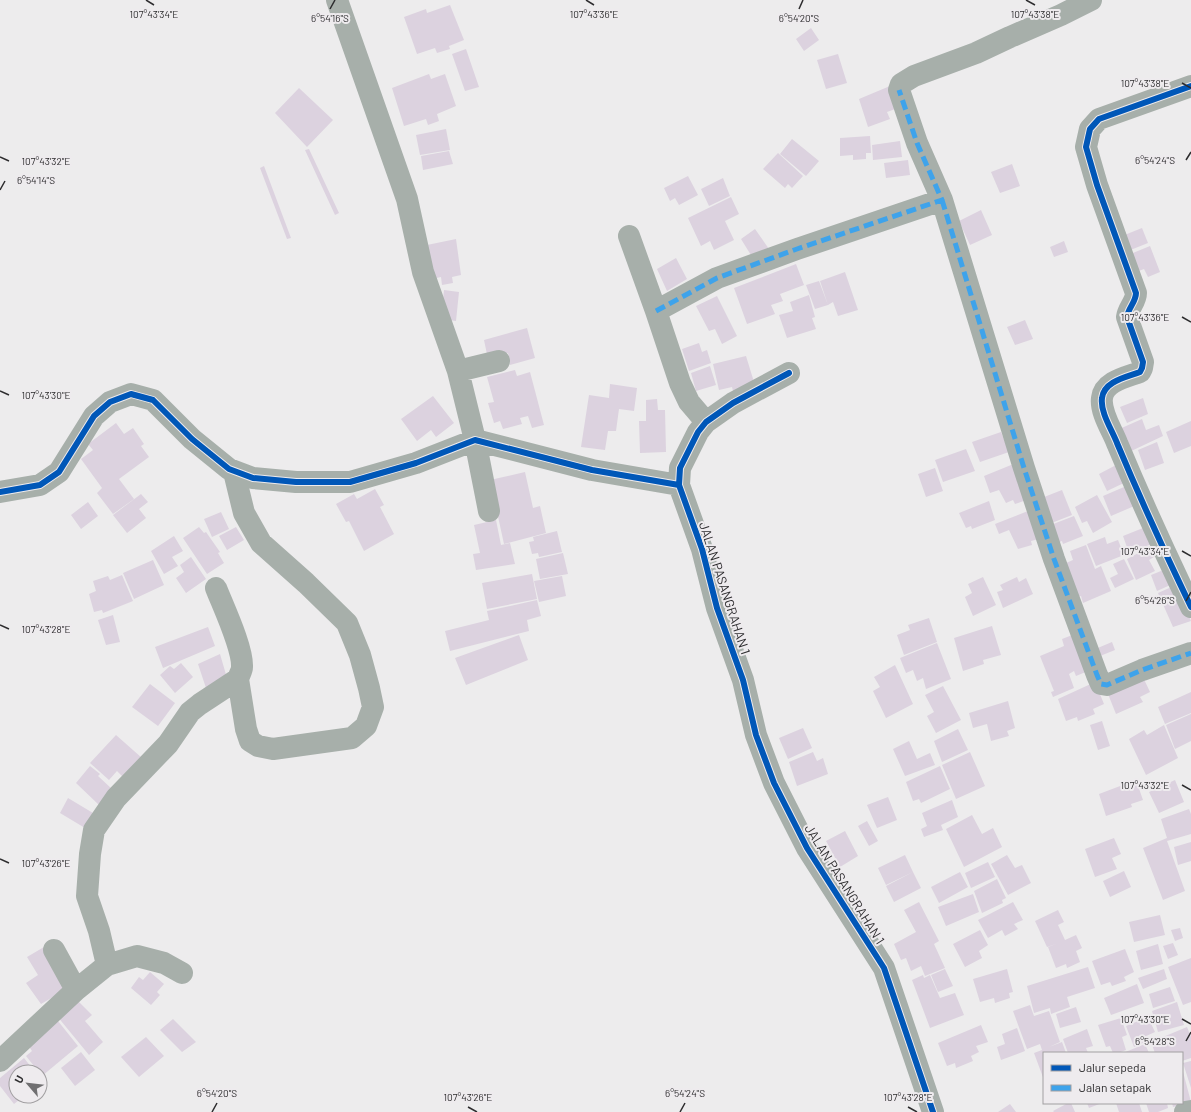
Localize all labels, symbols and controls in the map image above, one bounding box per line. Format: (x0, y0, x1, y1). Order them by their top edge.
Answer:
text: 107°43'34"E (130, 8, 178, 20)
text: 107°43'36"E (570, 8, 618, 20)
text: 107°43'38"E (1011, 8, 1059, 20)
text: 6°54'16"S (311, 12, 349, 24)
text: 6°54'20"S (779, 12, 819, 24)
text: 107°43'38"E (1121, 77, 1169, 89)
text: 6°54'24"S (1135, 154, 1175, 166)
text: 107°43'32"E (22, 155, 70, 167)
text: 6°54'14"S (17, 174, 55, 186)
text: 107°43'36"E (1121, 311, 1169, 323)
text: 107°43'30"E (21, 389, 71, 401)
street label: JALAN PASANGRAHAN 1 (696, 520, 754, 656)
text: 107°43'34"E (1121, 545, 1169, 557)
text: 6°54'26"S (1135, 594, 1175, 606)
text: 107°43'28"E (22, 623, 70, 635)
text: 107°43'32"E (1121, 779, 1169, 791)
street label: JALAN PASANGRAHAN 1 (802, 821, 888, 947)
text: 107°43'26"E (22, 857, 70, 869)
text: 107°43'30"E (1120, 1013, 1170, 1025)
text: 6°54'28"S (1135, 1035, 1175, 1047)
legend (1043, 1052, 1183, 1104)
text: Jalur sepeda (1079, 1060, 1146, 1074)
north arrow (8, 1064, 48, 1104)
text: U (11, 1073, 26, 1085)
text: Jalan setapak (1079, 1080, 1151, 1094)
text: 6°54'20"S (197, 1087, 237, 1099)
text: 6°54'24"S (665, 1087, 705, 1099)
text: 107°43'26"E (444, 1091, 492, 1103)
text: 107°43'28"E (884, 1091, 932, 1103)

